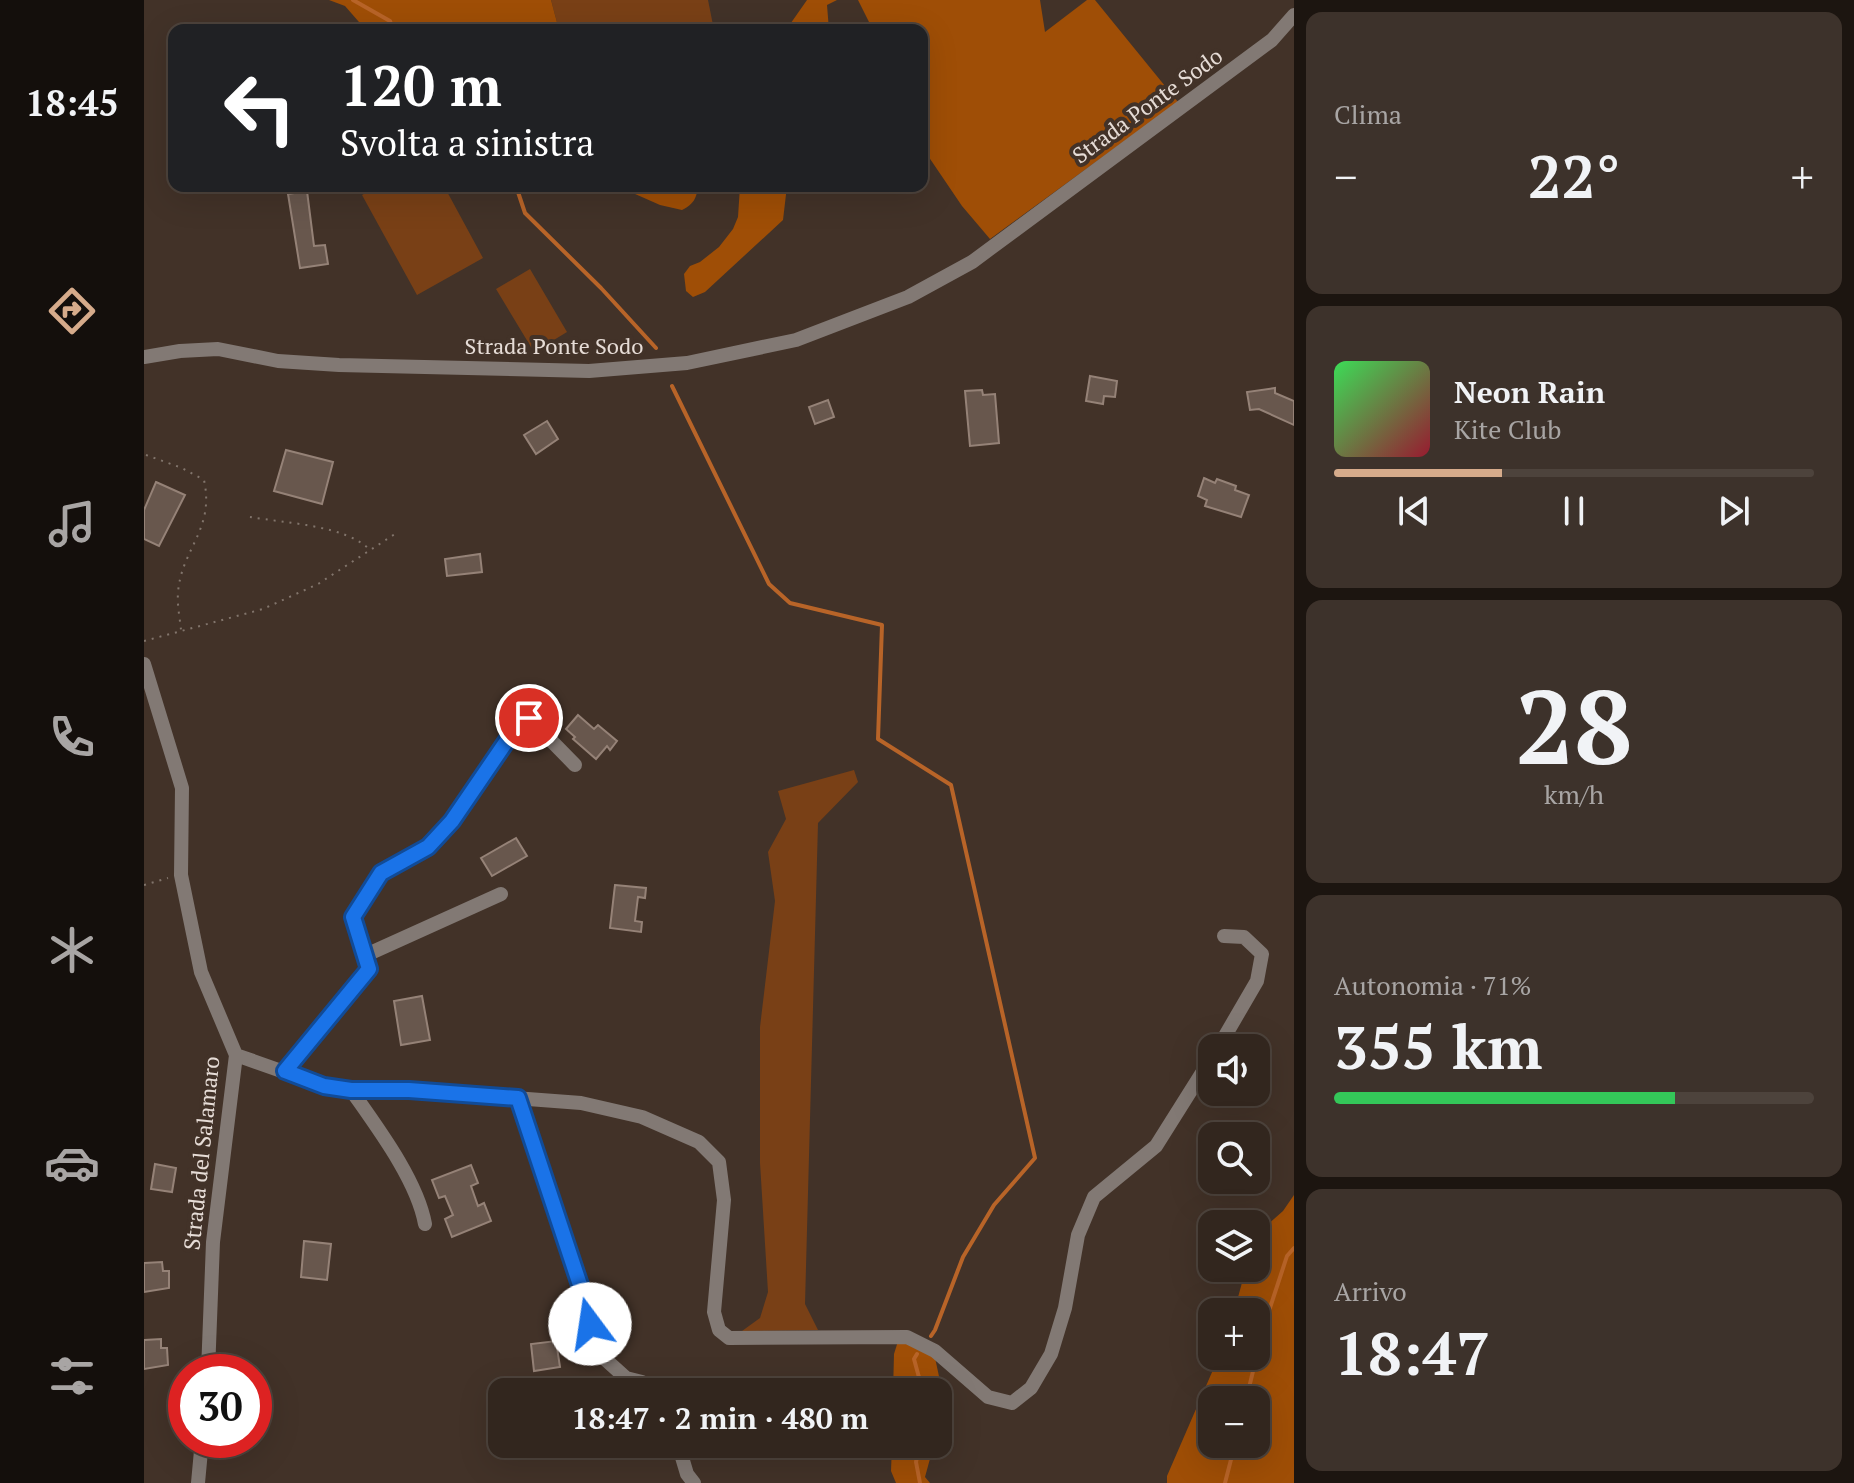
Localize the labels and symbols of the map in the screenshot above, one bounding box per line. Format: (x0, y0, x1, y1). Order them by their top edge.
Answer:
street label: Strada Ponte Sodo (1066, 41, 1228, 169)
street label: Strada Ponte Sodo (465, 331, 643, 360)
pin (495, 684, 563, 752)
street label: Strada del Salamaro (176, 1055, 226, 1251)
position arrow (548, 1282, 632, 1366)
speed limit sign: 30 (168, 1354, 272, 1458)

